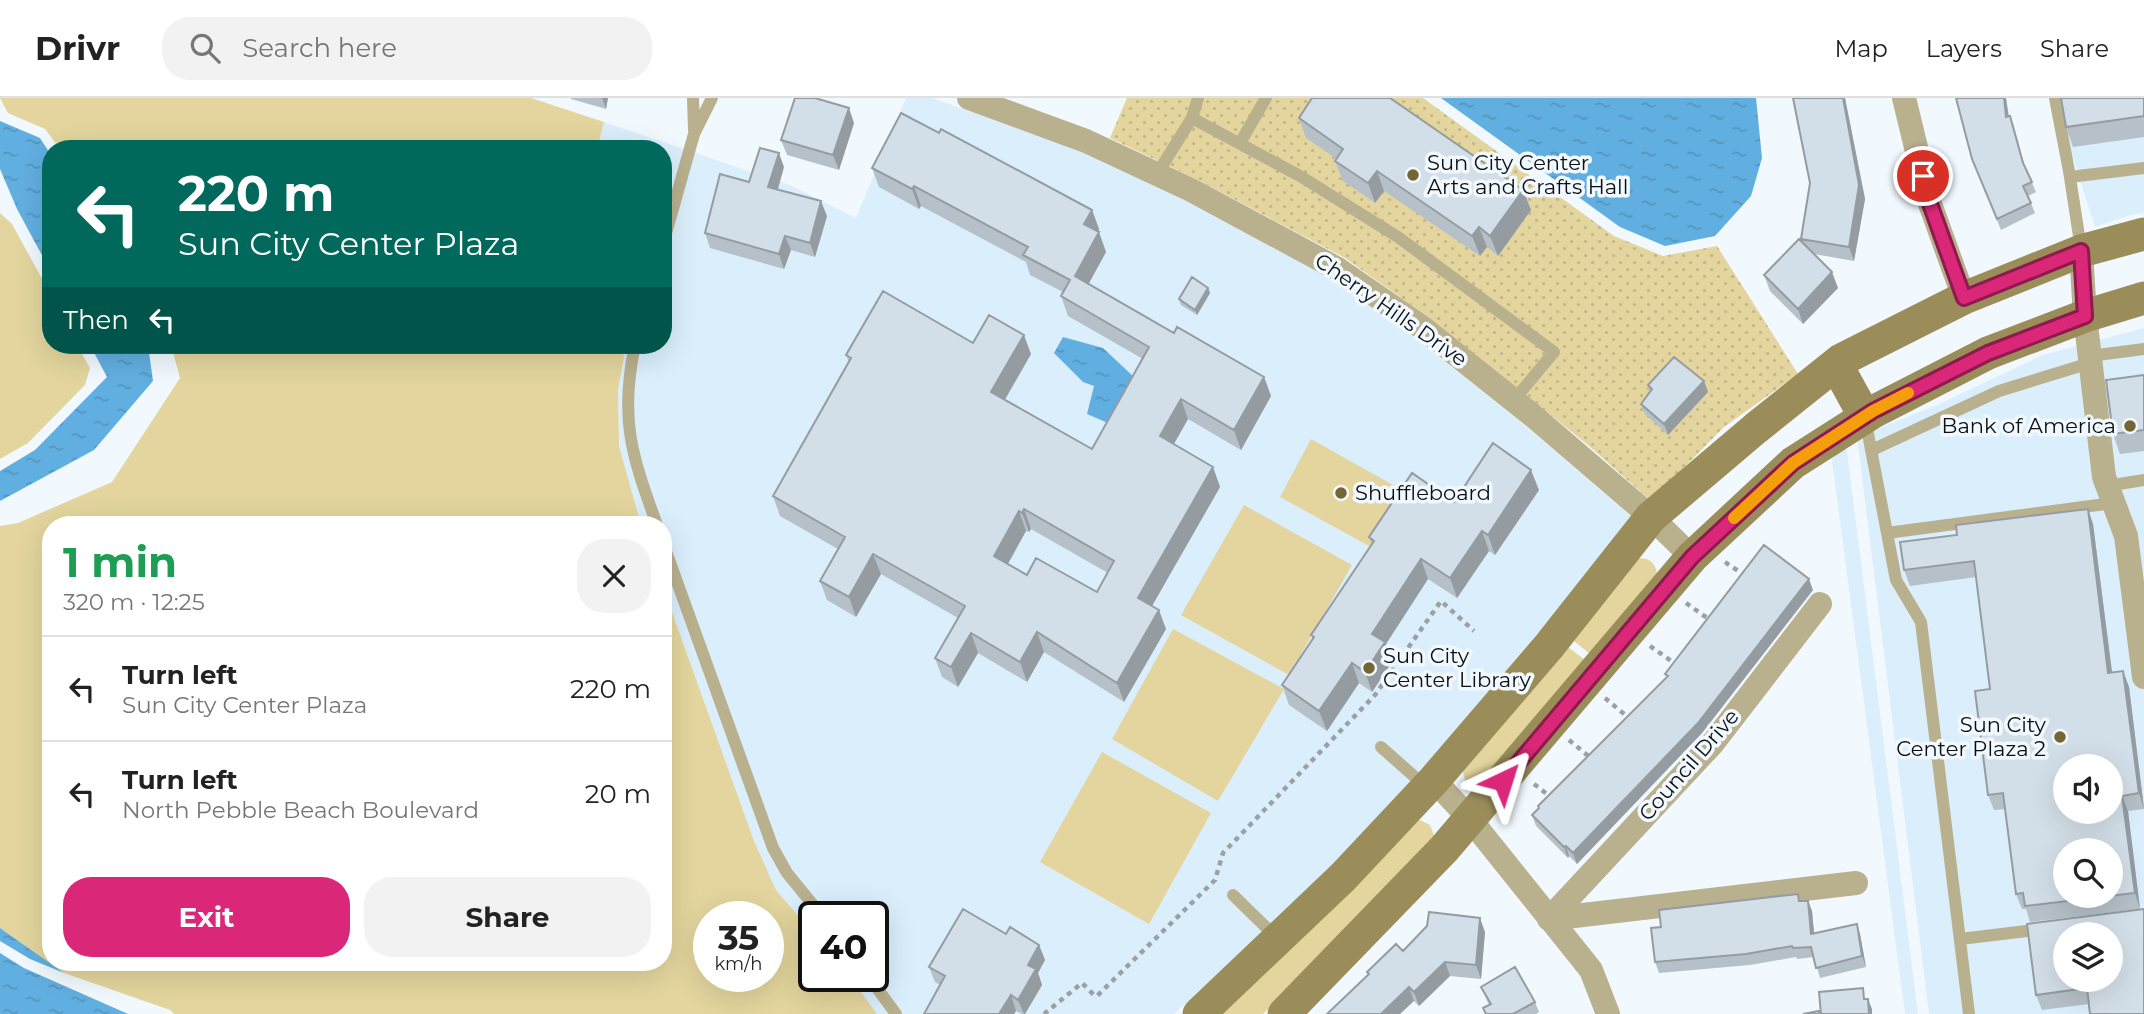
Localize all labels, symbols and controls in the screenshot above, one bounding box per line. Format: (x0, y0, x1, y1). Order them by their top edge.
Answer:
search box (162, 17, 652, 80)
text: Drivr (35, 28, 120, 68)
icon: search (186, 29, 224, 67)
text: Search here (242, 32, 397, 64)
text: Map (1834, 34, 1888, 63)
text: Layers (1926, 34, 2002, 63)
text: Share (2040, 34, 2109, 63)
pin (1893, 146, 1953, 206)
place label: Sun City Center Arts and Crafts Hall (1427, 150, 1628, 199)
icon: arrive (1904, 157, 1942, 195)
text: 220 m (178, 164, 334, 223)
marker: Sun City Center Arts and Crafts Hall (1405, 167, 1421, 183)
icon: left (63, 168, 154, 259)
text: Sun City Center Plaza (178, 224, 519, 263)
street label: Cherry Hills Drive (1310, 248, 1472, 371)
icon: left (143, 301, 181, 339)
text: Then (63, 304, 129, 336)
place label: Bank of America (1942, 413, 2116, 438)
marker: Bank of America (2122, 418, 2138, 434)
place label: Shuffleboard (1355, 480, 1491, 505)
marker: Shuffleboard (1333, 485, 1349, 501)
text: 1 min (63, 536, 177, 588)
button: close (577, 539, 651, 613)
text: 320 m · 12:25 (63, 588, 205, 616)
place label: Sun City Center Library (1383, 643, 1532, 692)
text: Turn left (122, 659, 238, 691)
marker: Sun City Center Library (1361, 660, 1377, 676)
icon: left (63, 670, 101, 708)
text: 220 m (570, 673, 651, 705)
text: Sun City Center Plaza (122, 691, 367, 719)
street label: Council Drive (1633, 704, 1744, 825)
place label: Sun City Center Plaza 2 (1896, 712, 2047, 761)
marker: Sun City Center Plaza 2 (2052, 729, 2068, 745)
position arrow (1466, 744, 1540, 818)
map controls (2053, 754, 2123, 992)
button: sound (2053, 754, 2123, 824)
text: Turn left (122, 764, 238, 796)
icon: left (63, 775, 101, 813)
text: 20 m (585, 778, 651, 810)
text: North Pebble Beach Boulevard (122, 796, 479, 824)
button: search (2053, 838, 2123, 908)
button: Exit (63, 877, 350, 957)
button: Share (364, 877, 651, 957)
speed limit sign: 40 (798, 901, 889, 992)
text: 35 (718, 916, 759, 959)
button: layers (2053, 922, 2123, 992)
text: km/h (714, 953, 763, 975)

